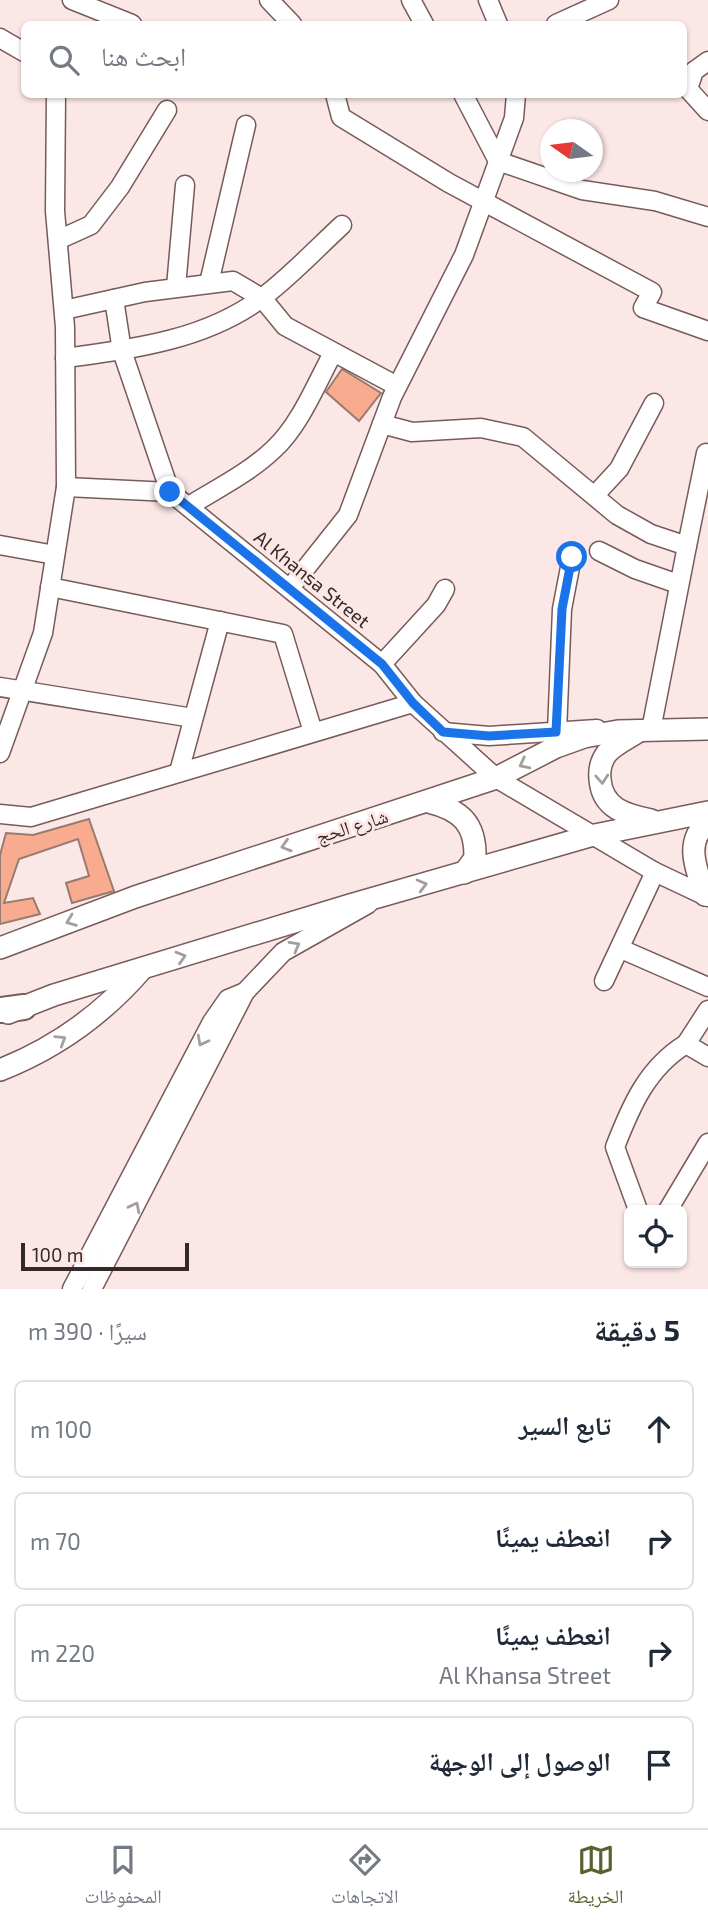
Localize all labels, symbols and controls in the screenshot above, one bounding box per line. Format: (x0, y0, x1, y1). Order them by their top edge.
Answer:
search box (21, 21, 687, 98)
text: ابحث هنا (101, 40, 186, 71)
icon: search (45, 41, 83, 79)
north arrow (540, 119, 603, 182)
route end (154, 476, 185, 507)
street label: Al Khansa Street (250, 525, 375, 632)
route start (556, 541, 587, 572)
one-way arrow (518, 755, 531, 769)
one-way arrow (594, 774, 609, 785)
street label: شارع الحج (313, 804, 391, 849)
one-way arrow (280, 838, 292, 853)
one-way arrow (416, 878, 428, 893)
one-way arrow (65, 913, 78, 927)
one-way arrow (288, 940, 300, 954)
one-way arrow (175, 951, 187, 966)
one-way arrow (197, 1033, 210, 1046)
one-way arrow (53, 1035, 66, 1048)
one-way arrow (126, 1201, 140, 1214)
map controls (624, 1205, 687, 1268)
button: locate (624, 1205, 687, 1268)
scale bar (21, 1240, 189, 1272)
text: 100 m (32, 1243, 83, 1266)
text: 5 دقيقة (594, 1311, 680, 1347)
text: سيرًا · 390 m (28, 1317, 147, 1345)
text: تابع السير (519, 1409, 611, 1440)
icon: ahead (640, 1410, 678, 1448)
text: 100 m (30, 1415, 92, 1443)
text: انعطف يمينًا (495, 1521, 611, 1552)
icon: right (640, 1522, 678, 1560)
text: 70 m (30, 1527, 81, 1555)
text: انعطف يمينًا (495, 1619, 611, 1650)
icon: right (640, 1634, 678, 1672)
text: 220 m (30, 1639, 95, 1667)
text: Al Khansa Street (439, 1661, 611, 1689)
text: الوصول إلى الوجهة (429, 1745, 611, 1776)
icon: arrive (640, 1746, 678, 1784)
tab: المحفوظات (85, 1841, 162, 1915)
tab: الاتجاهات (331, 1841, 398, 1915)
tab: الخريطة (568, 1841, 623, 1915)

